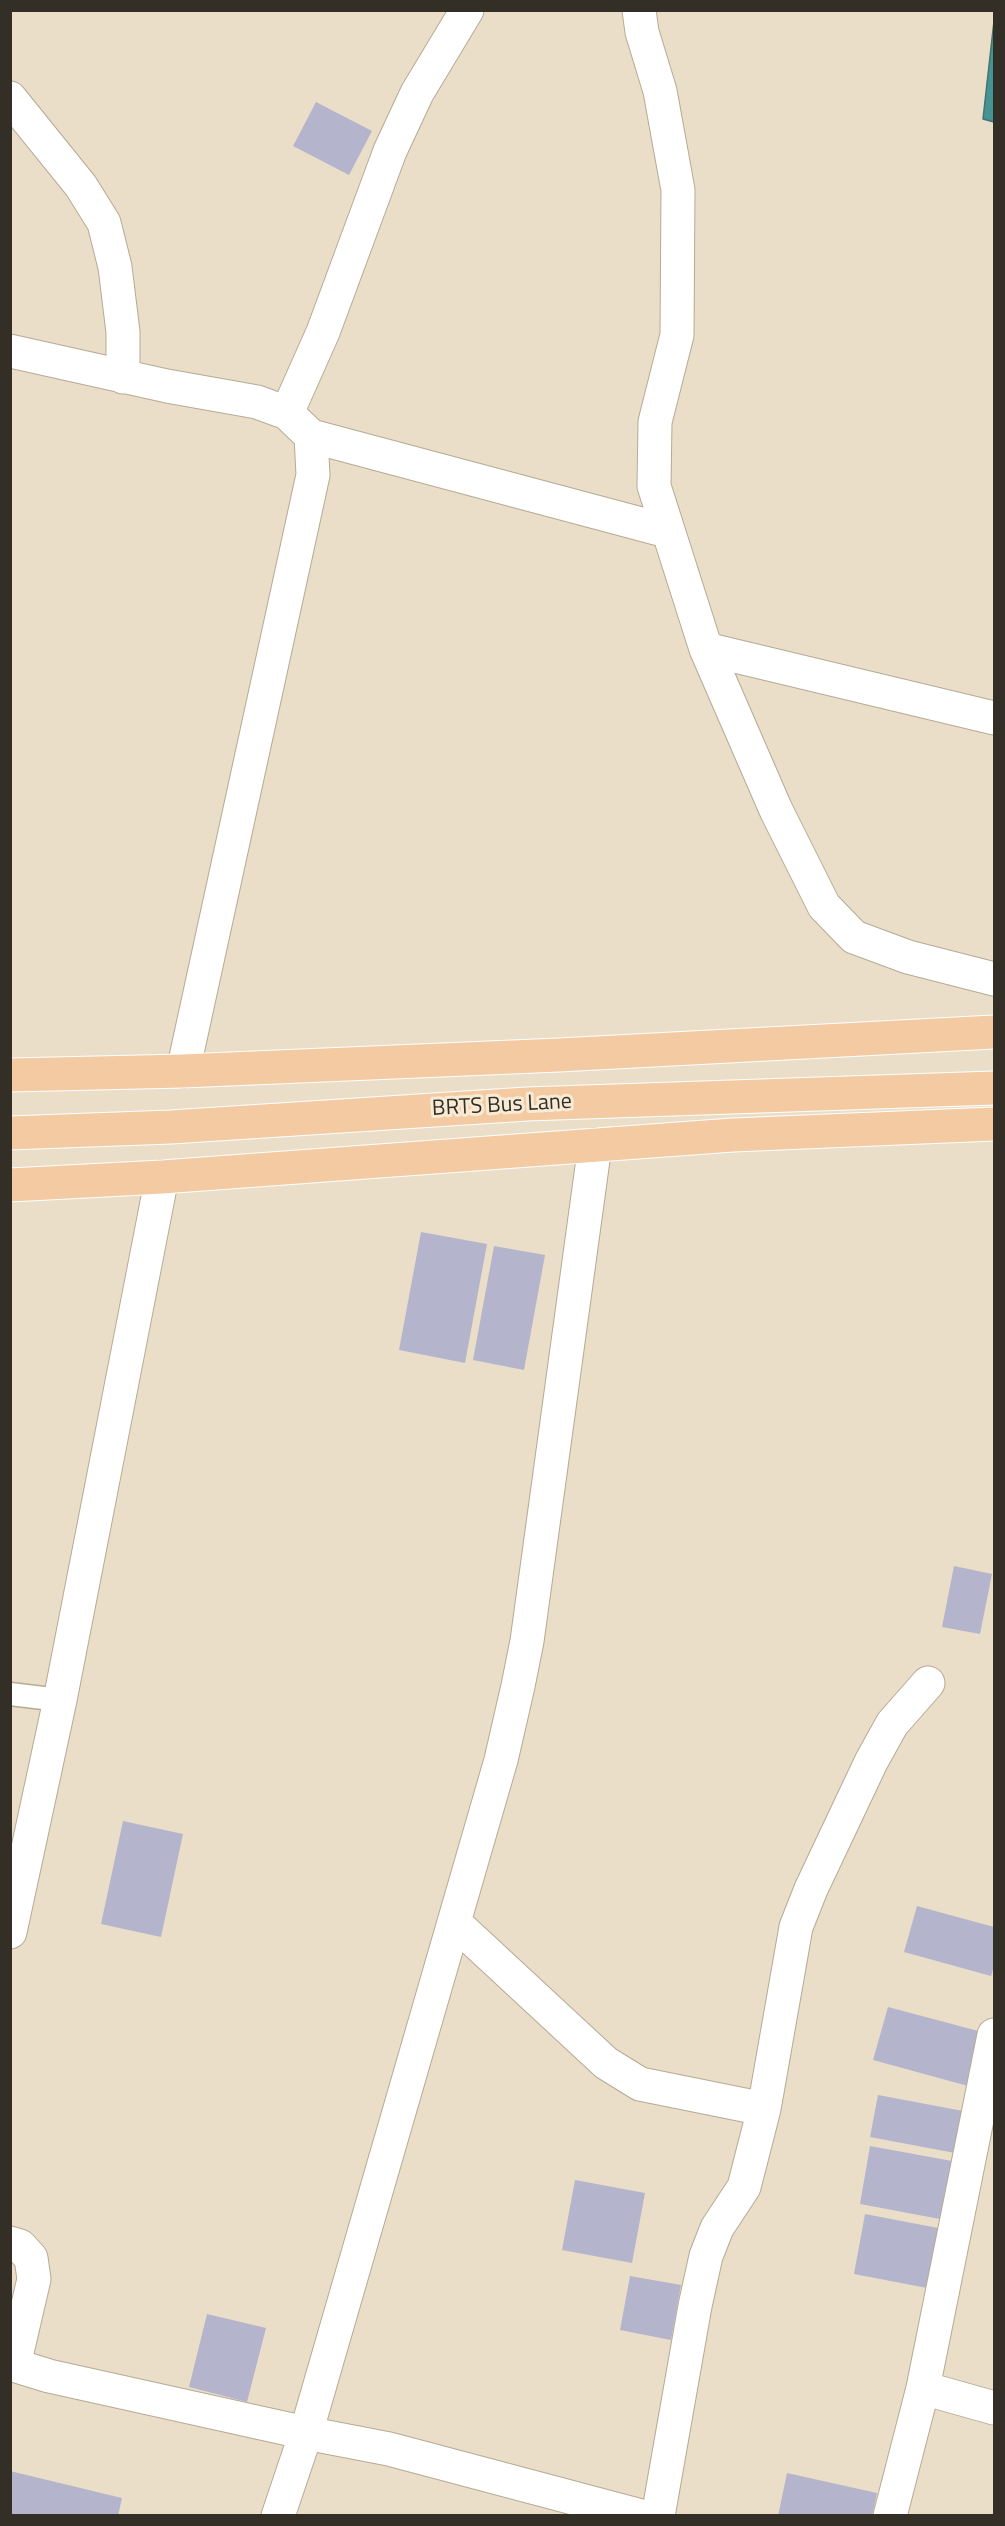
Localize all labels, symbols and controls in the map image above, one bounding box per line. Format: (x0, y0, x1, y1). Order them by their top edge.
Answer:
street label: BRTS Bus Lane (431, 1089, 573, 1123)

